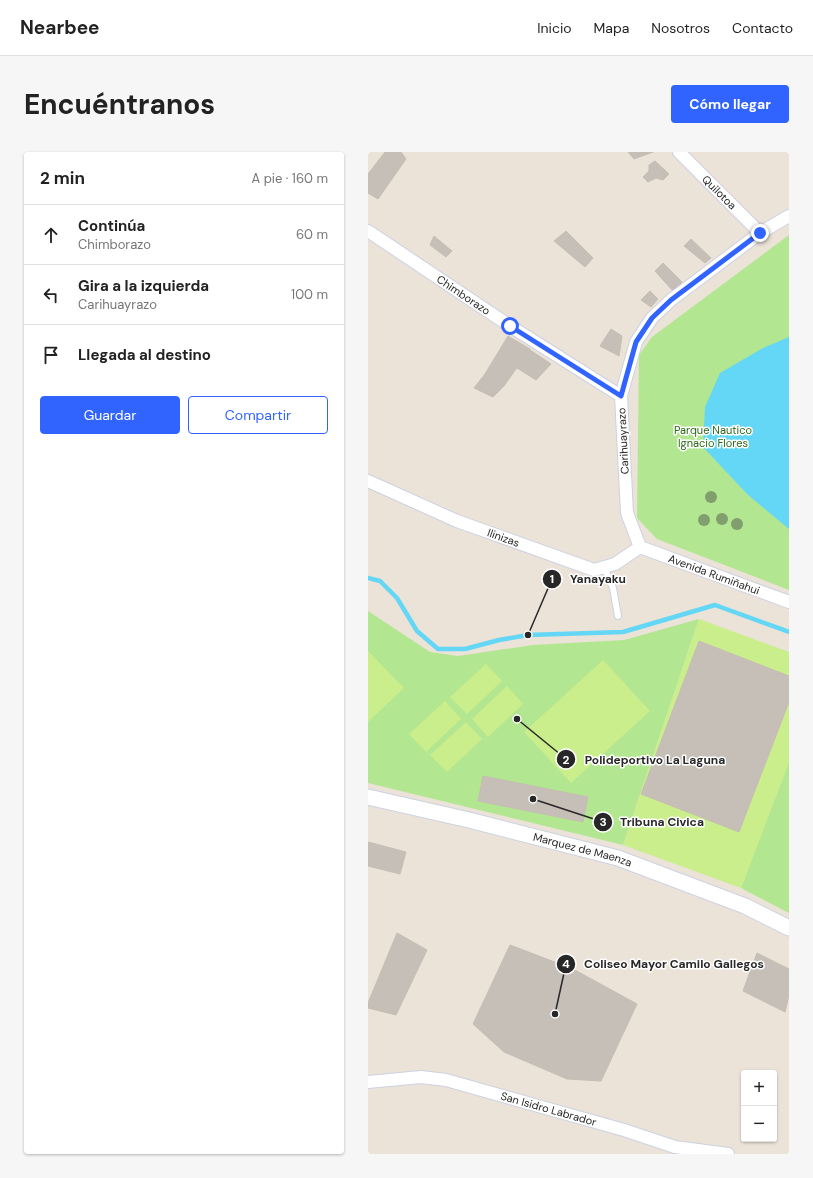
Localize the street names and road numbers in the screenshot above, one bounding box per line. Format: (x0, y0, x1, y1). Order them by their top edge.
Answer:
street label: Quilotoa (699, 172, 739, 212)
street label: Chimborazo (434, 272, 493, 318)
street label: Carihuayrazo (614, 407, 632, 475)
street label: Ilinizas (486, 525, 522, 550)
street label: Avenida Rumiñahui (667, 551, 762, 598)
street label: Marquez de Maenza (532, 830, 634, 870)
street label: San Isidro Labrador (499, 1089, 598, 1129)

